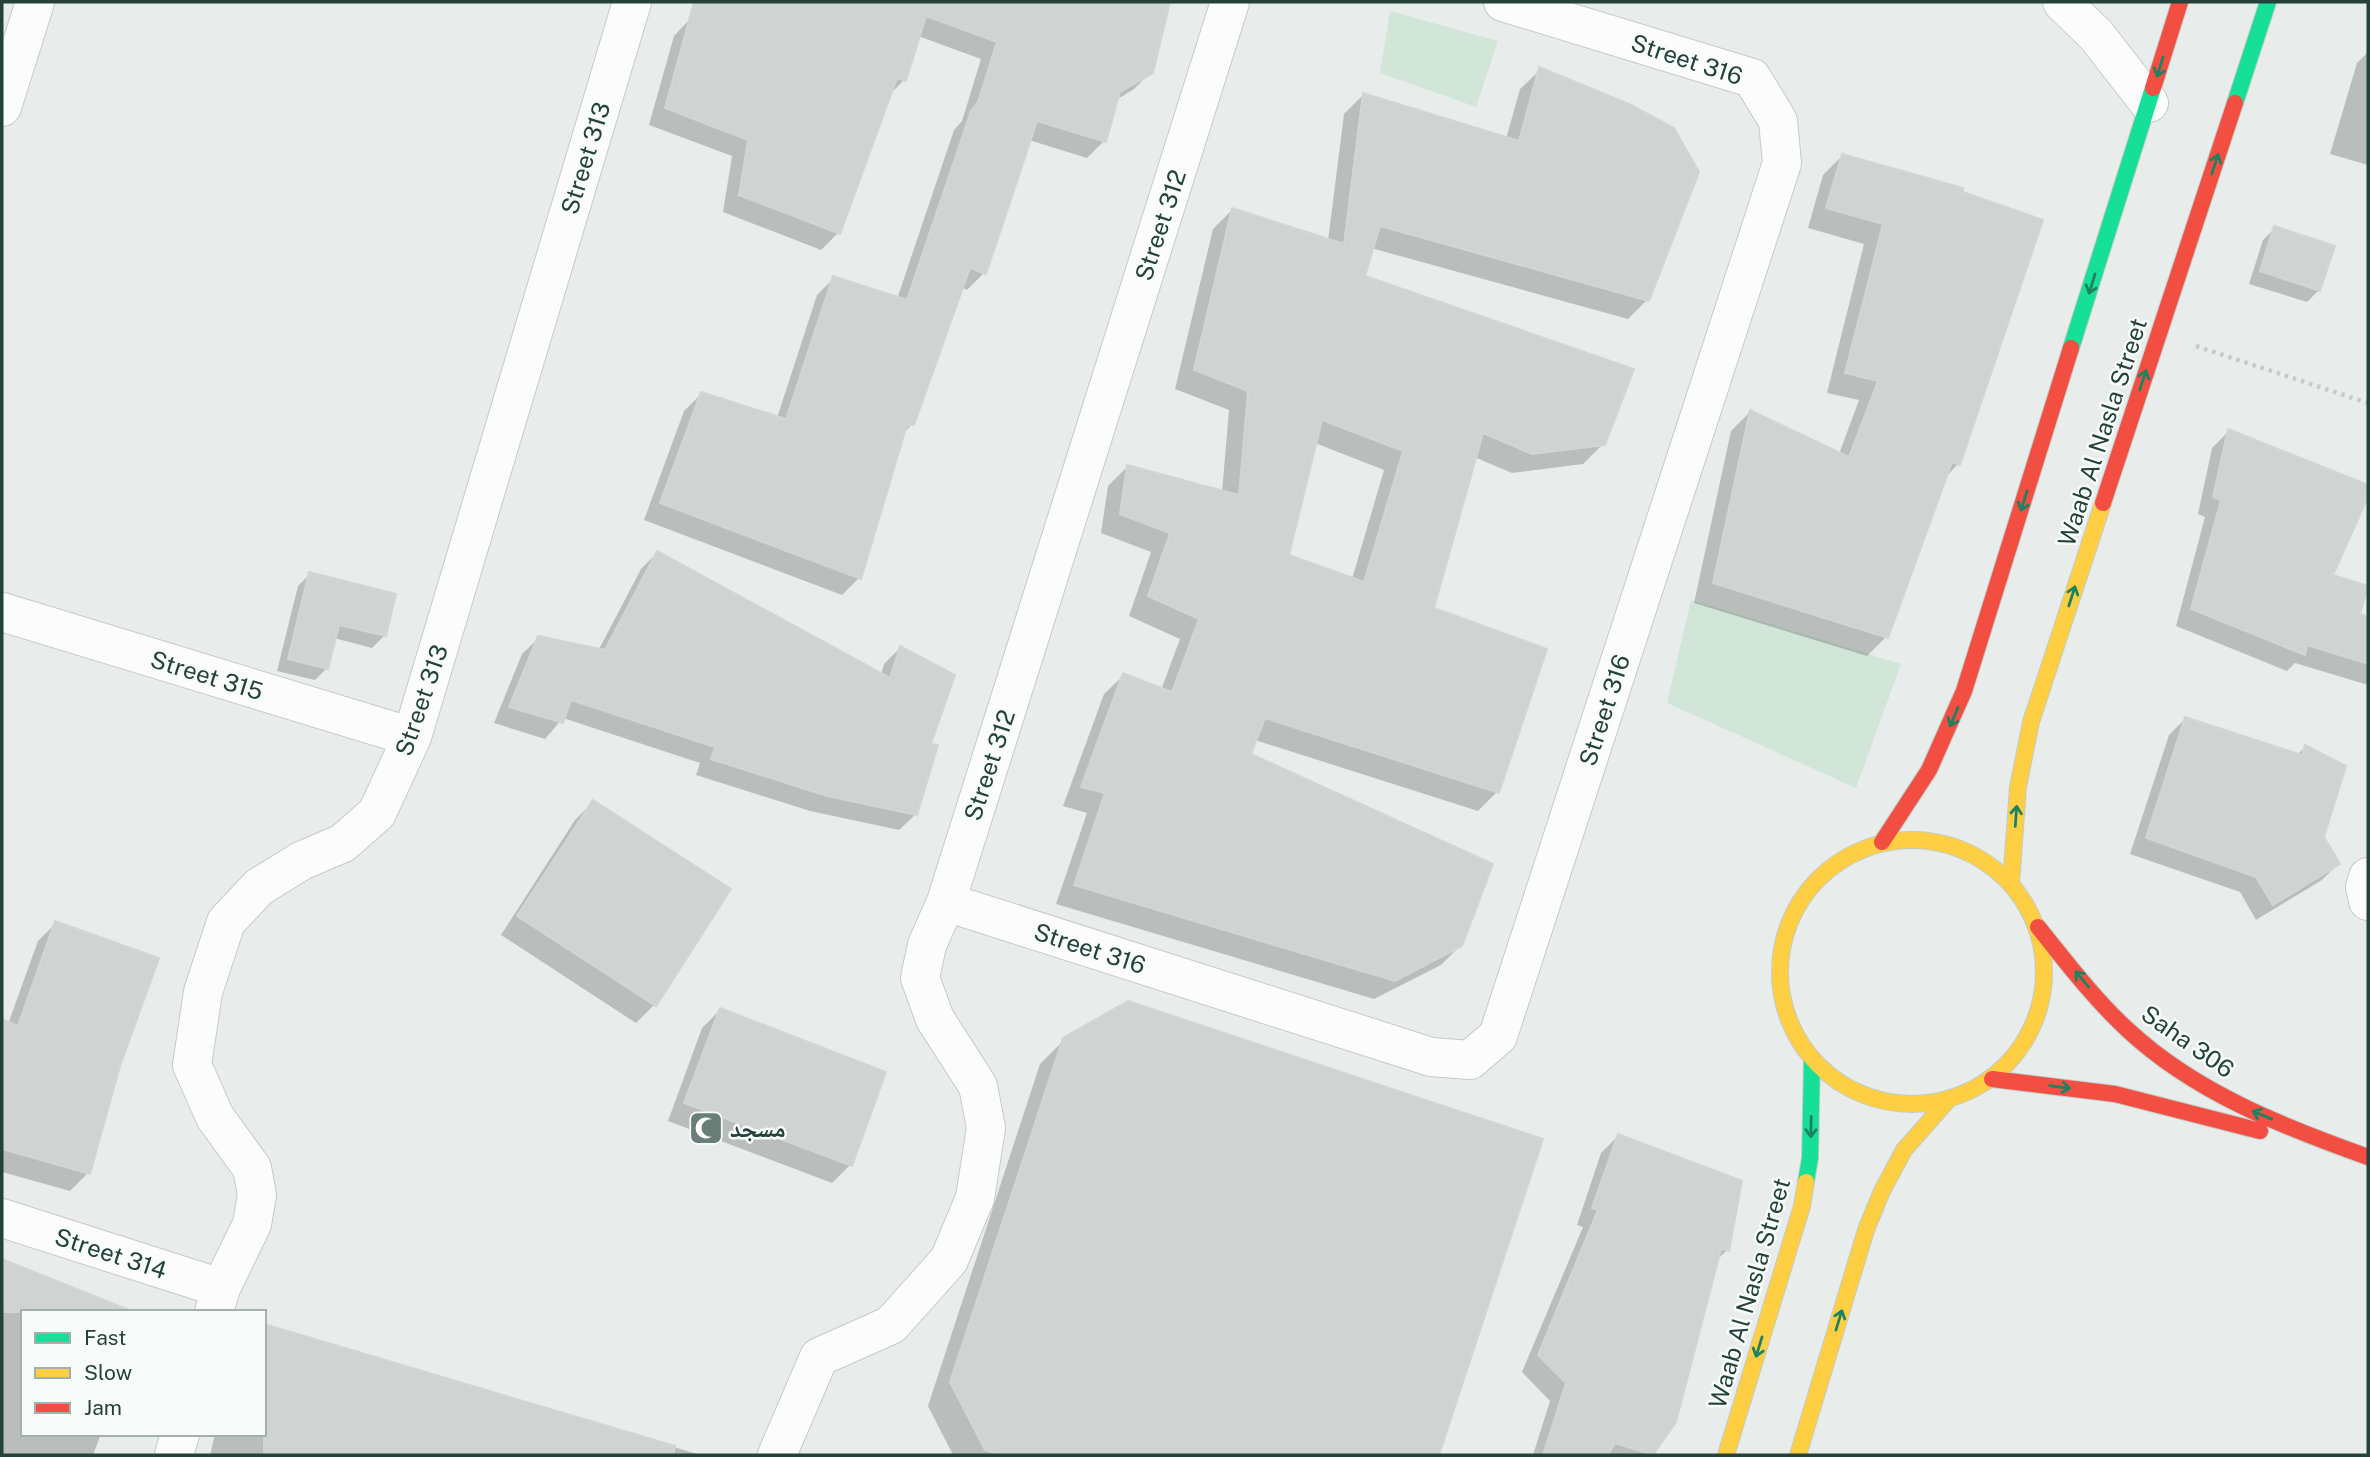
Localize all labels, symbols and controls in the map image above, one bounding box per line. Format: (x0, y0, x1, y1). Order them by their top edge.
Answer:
street label: Street 316 (1628, 28, 1746, 90)
one-way arrow (2153, 56, 2166, 78)
street label: Street 313 (555, 98, 615, 218)
one-way arrow (2209, 153, 2222, 175)
street label: Street 312 (1129, 166, 1191, 284)
one-way arrow (2085, 273, 2098, 295)
street label: Waab Al Nasla Street (2052, 314, 2152, 550)
one-way arrow (2138, 369, 2151, 391)
one-way arrow (2016, 490, 2029, 512)
one-way arrow (2066, 585, 2079, 607)
street label: Street 313 (389, 641, 453, 759)
street label: Street 315 (147, 645, 267, 705)
street label: Street 316 (1573, 651, 1635, 769)
street label: Street 312 (958, 706, 1020, 824)
one-way arrow (1946, 706, 1959, 728)
one-way arrow (2010, 805, 2023, 827)
street label: Street 316 (1031, 917, 1149, 979)
one-way arrow (2074, 971, 2090, 989)
street label: Saha 306 (2136, 999, 2240, 1083)
one-way arrow (2048, 1080, 2071, 1093)
one-way arrow (2251, 1107, 2273, 1120)
mosque icon: مسجد (687, 1109, 725, 1147)
place label: مسجد (730, 1114, 786, 1142)
one-way arrow (1804, 1115, 1817, 1138)
street label: Waab Al Nasla Street (1703, 1175, 1795, 1411)
street label: Street 314 (52, 1222, 170, 1284)
one-way arrow (1834, 1309, 1847, 1331)
legend (21, 1310, 266, 1436)
text: Fast (84, 1325, 126, 1350)
one-way arrow (1752, 1336, 1764, 1358)
text: Slow (84, 1360, 132, 1385)
text: Jam (84, 1395, 122, 1420)

